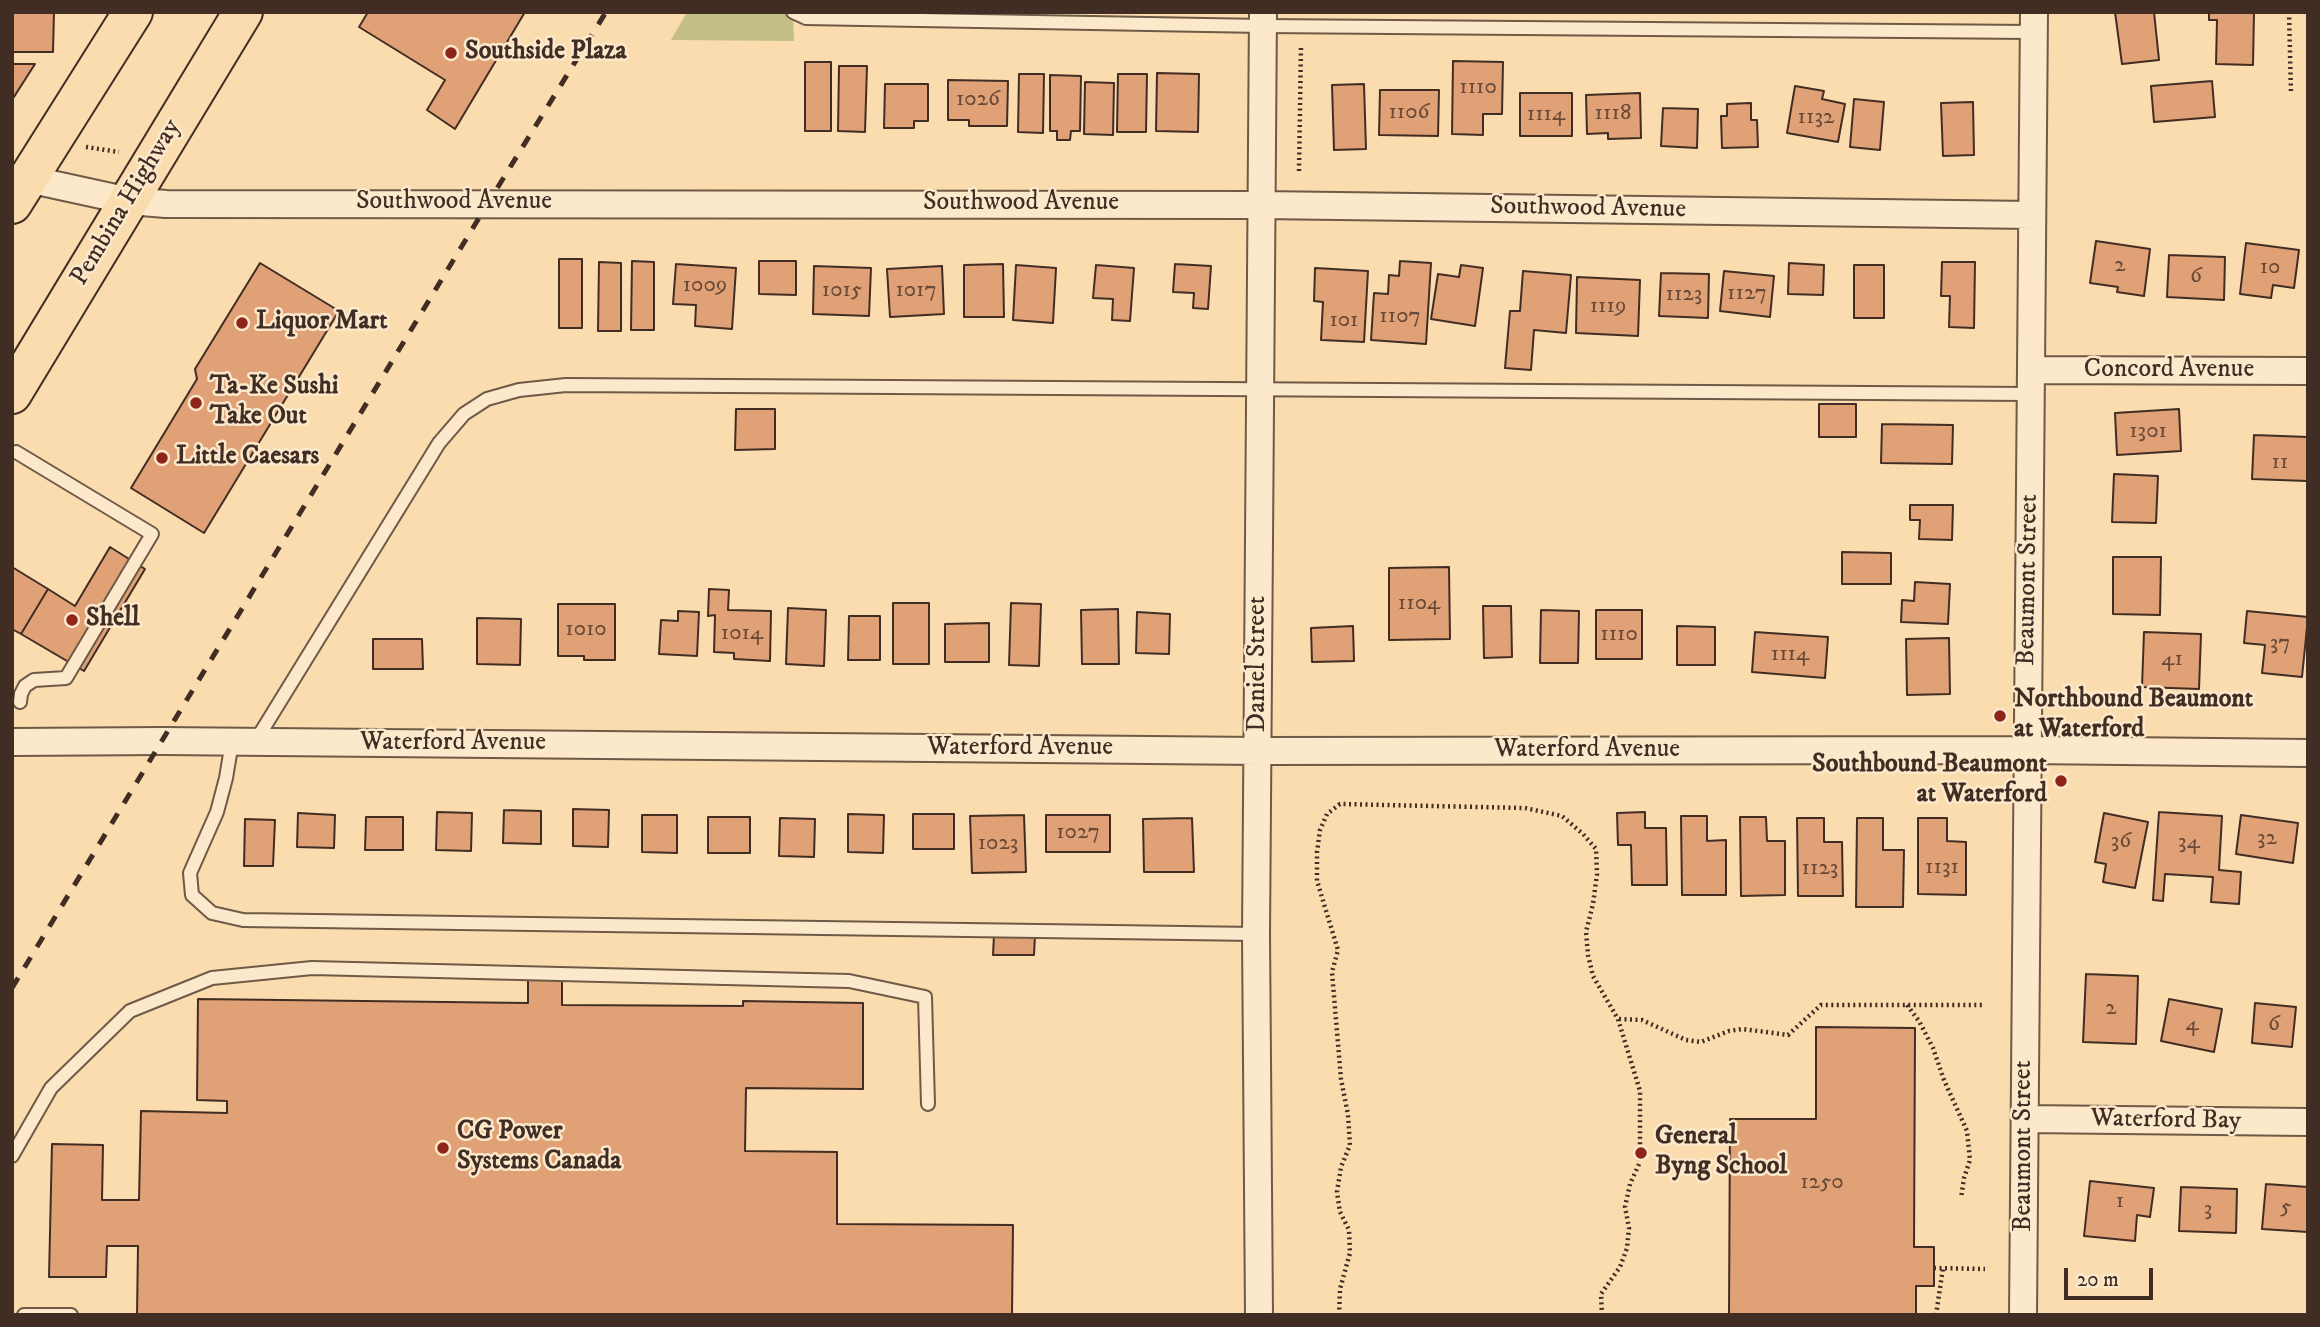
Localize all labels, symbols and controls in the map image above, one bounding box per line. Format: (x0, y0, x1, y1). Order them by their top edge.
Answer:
place label: Southside Plaza (465, 37, 627, 69)
marker: Southside Plaza (443, 45, 459, 61)
house number: 1110 (1459, 74, 1497, 102)
house number: 1026 (956, 86, 1000, 114)
house number: 1106 (1388, 99, 1430, 127)
house number: 1118 (1595, 100, 1631, 128)
house number: 1114 (1527, 101, 1565, 129)
house number: 1132 (1798, 104, 1834, 132)
street label: Pembina Highway (65, 114, 189, 292)
street label: Southwood Avenue (356, 187, 552, 219)
street label: Southwood Avenue (923, 188, 1119, 220)
street label: Southwood Avenue (1490, 192, 1686, 226)
house number: 2 (2114, 252, 2126, 280)
house number: 10 (2260, 254, 2280, 282)
house number: 6 (2190, 263, 2202, 291)
house number: 1009 (683, 272, 727, 300)
house number: 1015 (822, 277, 862, 305)
house number: 1017 (895, 277, 937, 305)
house number: 1127 (1727, 280, 1767, 308)
house number: 1123 (1666, 281, 1702, 309)
house number: 1119 (1590, 293, 1626, 321)
house number: 1107 (1379, 303, 1421, 331)
place label: Liquor Mart (256, 307, 387, 339)
house number: 101 (1329, 307, 1359, 335)
marker: Liquor Mart (234, 315, 250, 331)
street label: Concord Avenue (2084, 355, 2254, 387)
place label: Ta-Ke Sushi Take Out (210, 372, 339, 434)
marker: Ta-Ke Sushi Take Out (188, 395, 204, 411)
house number: 1301 (2129, 418, 2167, 446)
place label: Little Caesars (176, 442, 319, 474)
house number: 11 (2272, 449, 2288, 477)
marker: Little Caesars (154, 450, 170, 466)
street label: Beaumont Street (2012, 494, 2046, 666)
house number: 1104 (1398, 590, 1440, 618)
street label: Daniel Street (1243, 596, 1275, 732)
place label: Shell (86, 604, 140, 636)
marker: Shell (64, 612, 80, 628)
house number: 1010 (565, 616, 607, 644)
house number: 1014 (721, 620, 763, 648)
house number: 1110 (1600, 621, 1638, 649)
house number: 37 (2270, 630, 2290, 658)
house number: 1114 (1771, 641, 1809, 669)
house number: 41 (2161, 646, 2183, 674)
place label: Northbound Beaumont at Waterford (2014, 685, 2253, 746)
marker: Northbound Beaumont at Waterford (1992, 708, 2008, 724)
street label: Waterford Avenue (360, 728, 546, 760)
street label: Waterford Avenue (927, 733, 1113, 765)
street label: Waterford Avenue (1494, 735, 1680, 767)
place label: Southbound Beaumont at Waterford (1812, 750, 2047, 812)
marker: Southbound Beaumont at Waterford (2053, 773, 2069, 789)
house number: 1027 (1056, 819, 1100, 847)
house number: 32 (2257, 825, 2277, 853)
house number: 36 (2111, 828, 2131, 856)
house number: 34 (2178, 829, 2200, 857)
house number: 1023 (978, 830, 1018, 858)
house number: 1131 (1925, 854, 1959, 882)
house number: 1123 (1802, 855, 1838, 883)
house number: 2 (2105, 995, 2117, 1023)
house number: 4 (2185, 1011, 2199, 1039)
house number: 6 (2268, 1011, 2280, 1039)
street label: Beaumont Street (2009, 1060, 2041, 1232)
street label: Waterford Bay (2090, 1104, 2242, 1138)
place label: CG Power Systems Canada (457, 1117, 621, 1178)
place label: General Byng School (1655, 1122, 1787, 1184)
marker: CG Power Systems Canada (435, 1140, 451, 1156)
marker: General Byng School (1633, 1145, 1649, 1161)
house number: 1250 (1800, 1169, 1844, 1197)
house number: 1 (2116, 1188, 2124, 1216)
house number: 5 (2280, 1194, 2292, 1222)
house number: 3 (2204, 1196, 2212, 1224)
scale bar (2068, 1254, 2157, 1298)
text: 20 m (2077, 1267, 2119, 1293)

